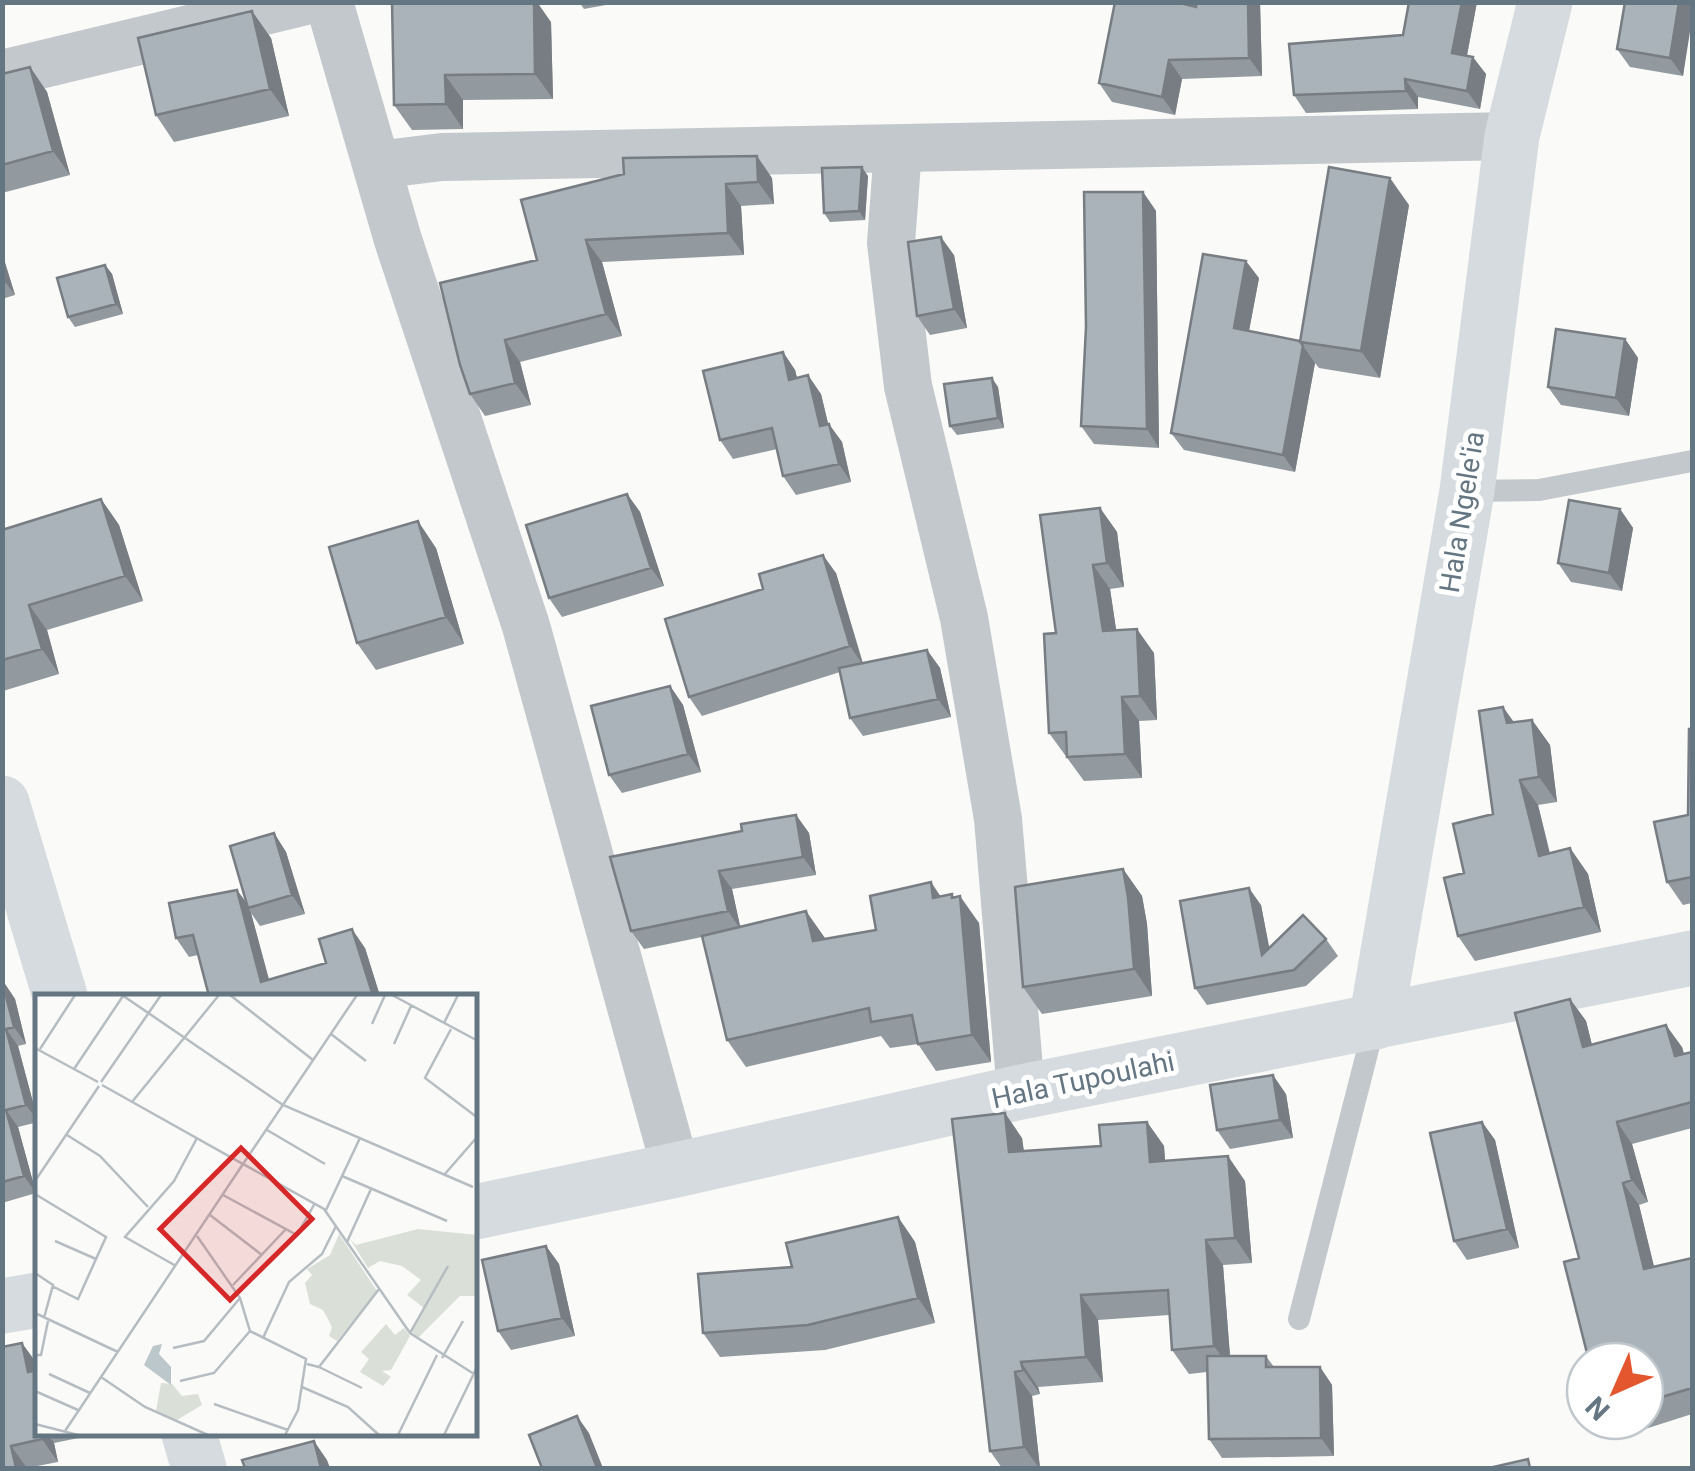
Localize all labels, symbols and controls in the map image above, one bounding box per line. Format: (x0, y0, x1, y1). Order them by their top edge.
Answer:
street label: Hala Ngele'ia (1433, 429, 1491, 595)
inset map (35, 994, 478, 1436)
street label: Hala Tupoulahi (989, 1045, 1177, 1115)
north arrow (1565, 1341, 1665, 1441)
text: N (1579, 1390, 1616, 1427)

